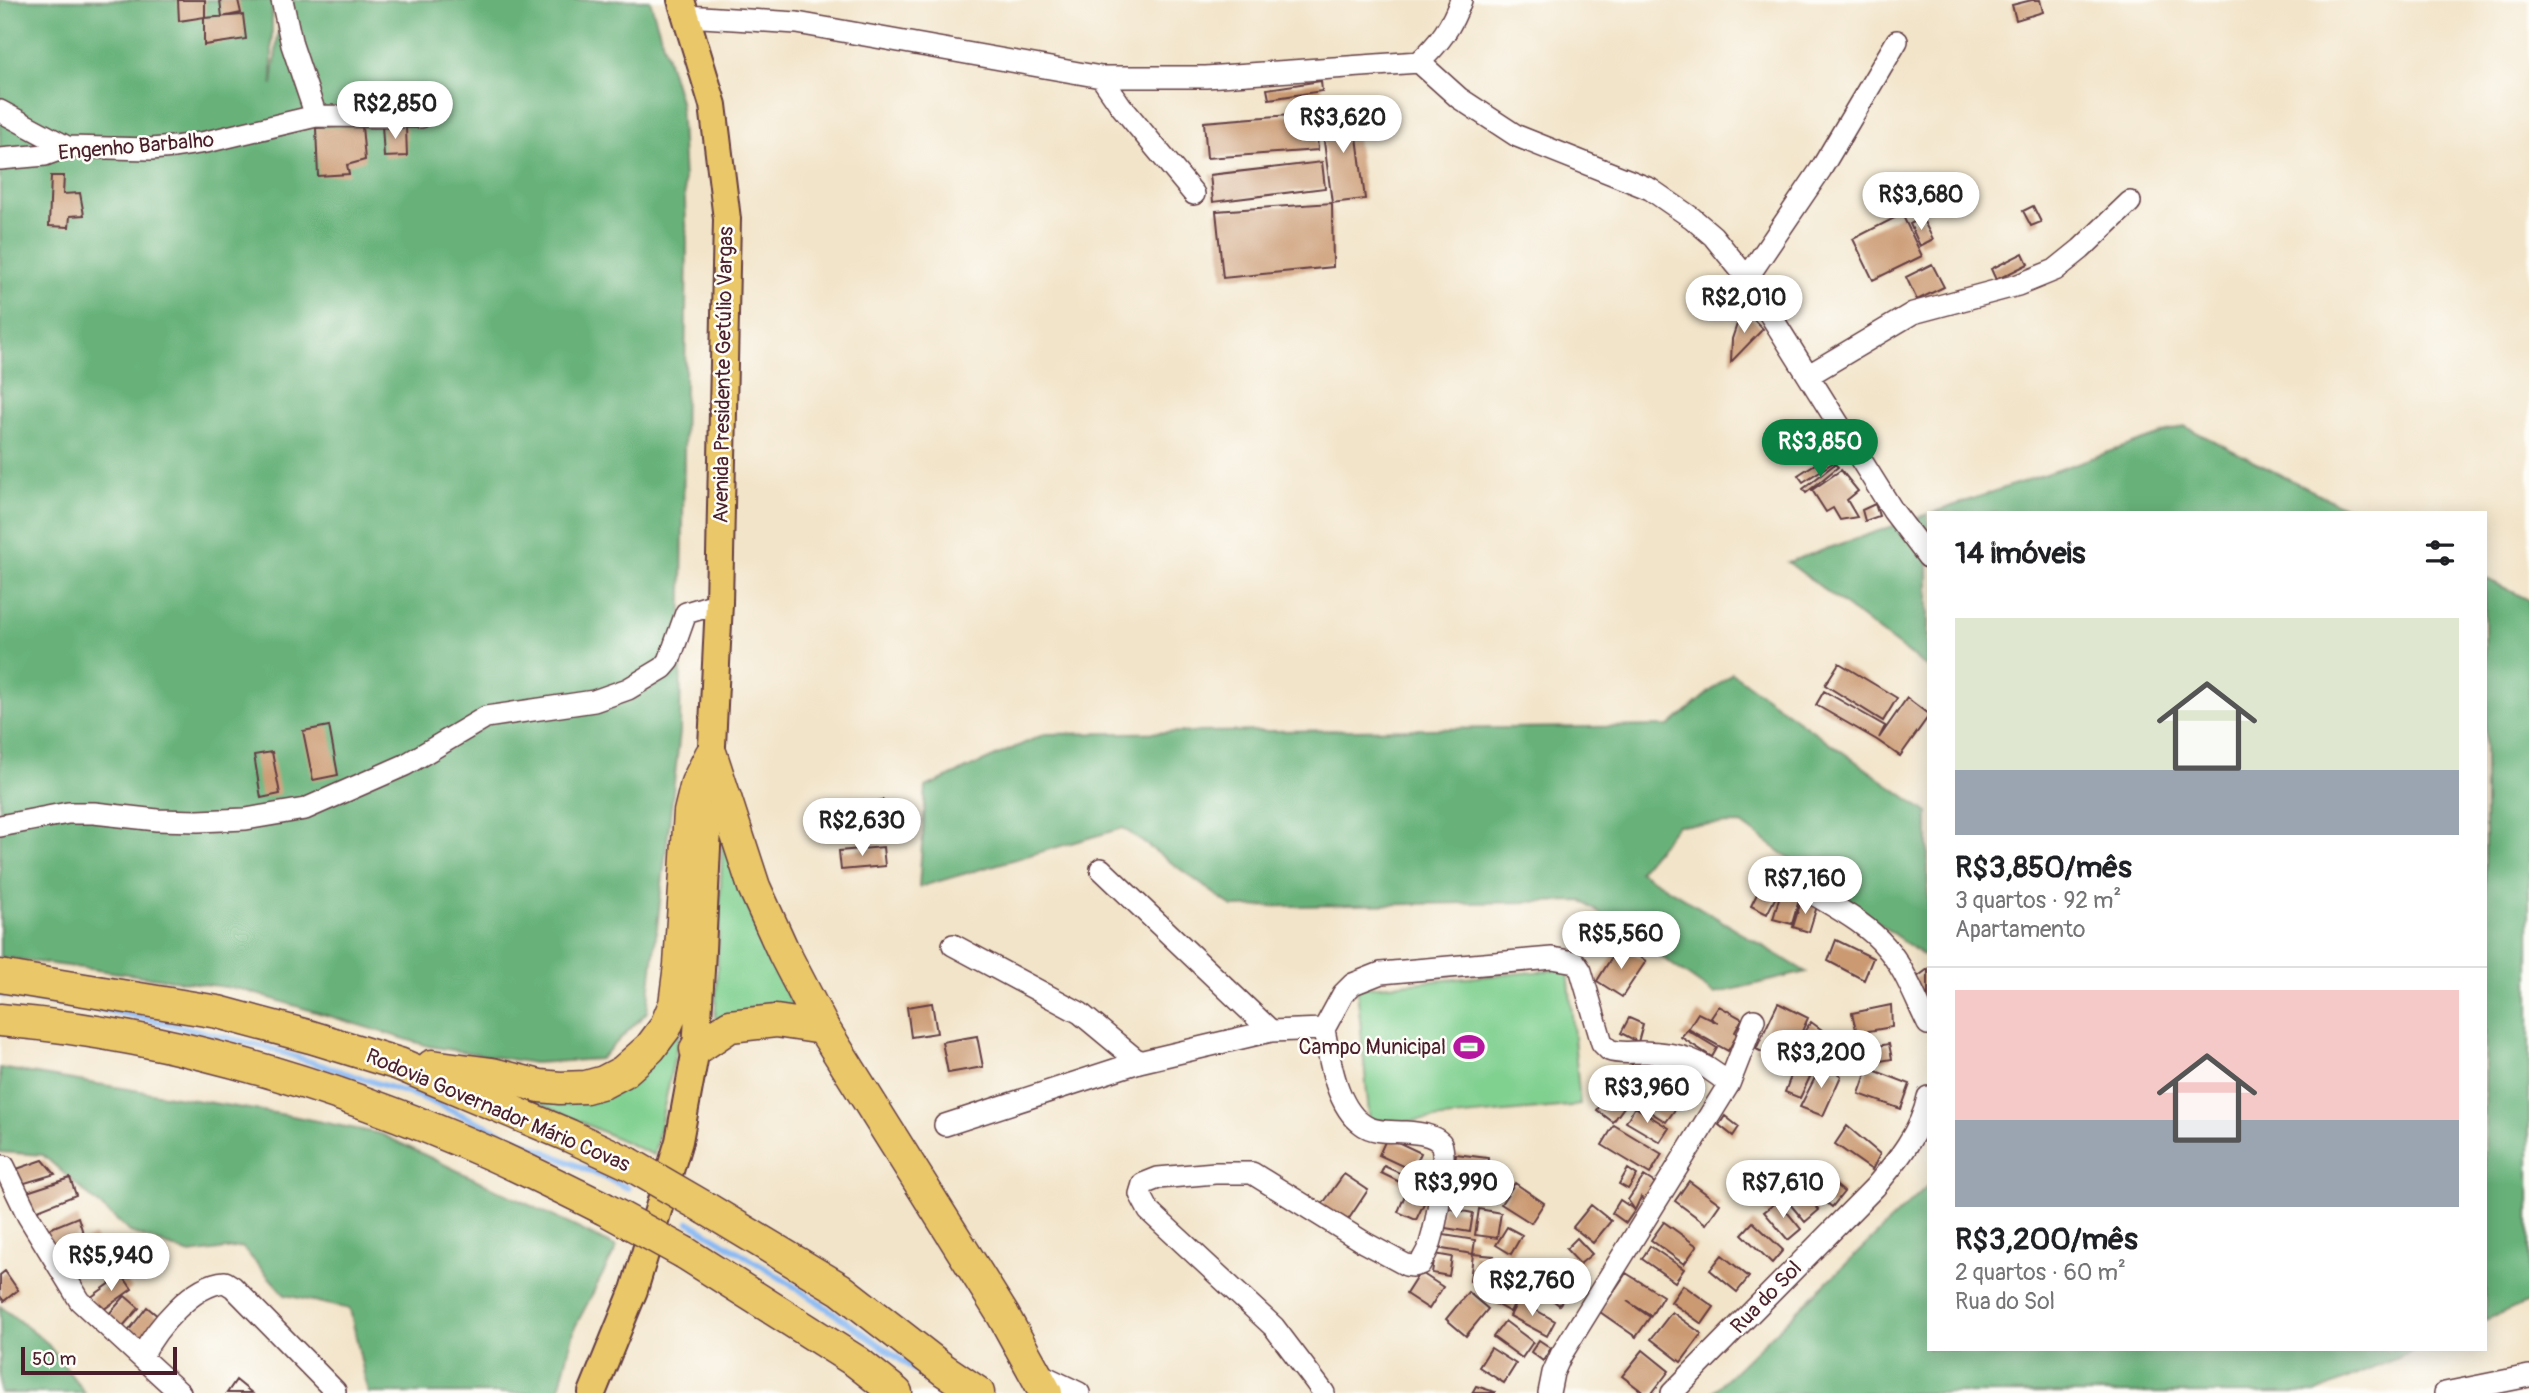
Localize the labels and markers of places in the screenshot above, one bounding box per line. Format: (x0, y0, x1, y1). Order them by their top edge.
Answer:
pin: R$2,850 (330, 82, 460, 141)
pin: R$3,620 (1278, 96, 1408, 155)
pin: R$3,680 (1856, 173, 1986, 232)
pin: R$2,010 (1679, 276, 1809, 335)
pin: R$3,850 (1755, 420, 1885, 479)
pin: R$2,630 (797, 798, 927, 858)
pin: R$7,160 (1740, 856, 1870, 916)
pin: R$5,560 (1556, 912, 1686, 971)
sports icon: Campo Municipal (1452, 1030, 1486, 1064)
pin: R$3,200 (1756, 1030, 1886, 1090)
place label: Campo Municipal (1298, 1034, 1446, 1061)
pin: R$3,960 (1582, 1066, 1712, 1125)
pin: R$3,990 (1391, 1160, 1521, 1220)
pin: R$7,610 (1718, 1160, 1848, 1220)
pin: R$5,940 (46, 1234, 176, 1293)
pin: R$2,760 (1467, 1258, 1597, 1318)

